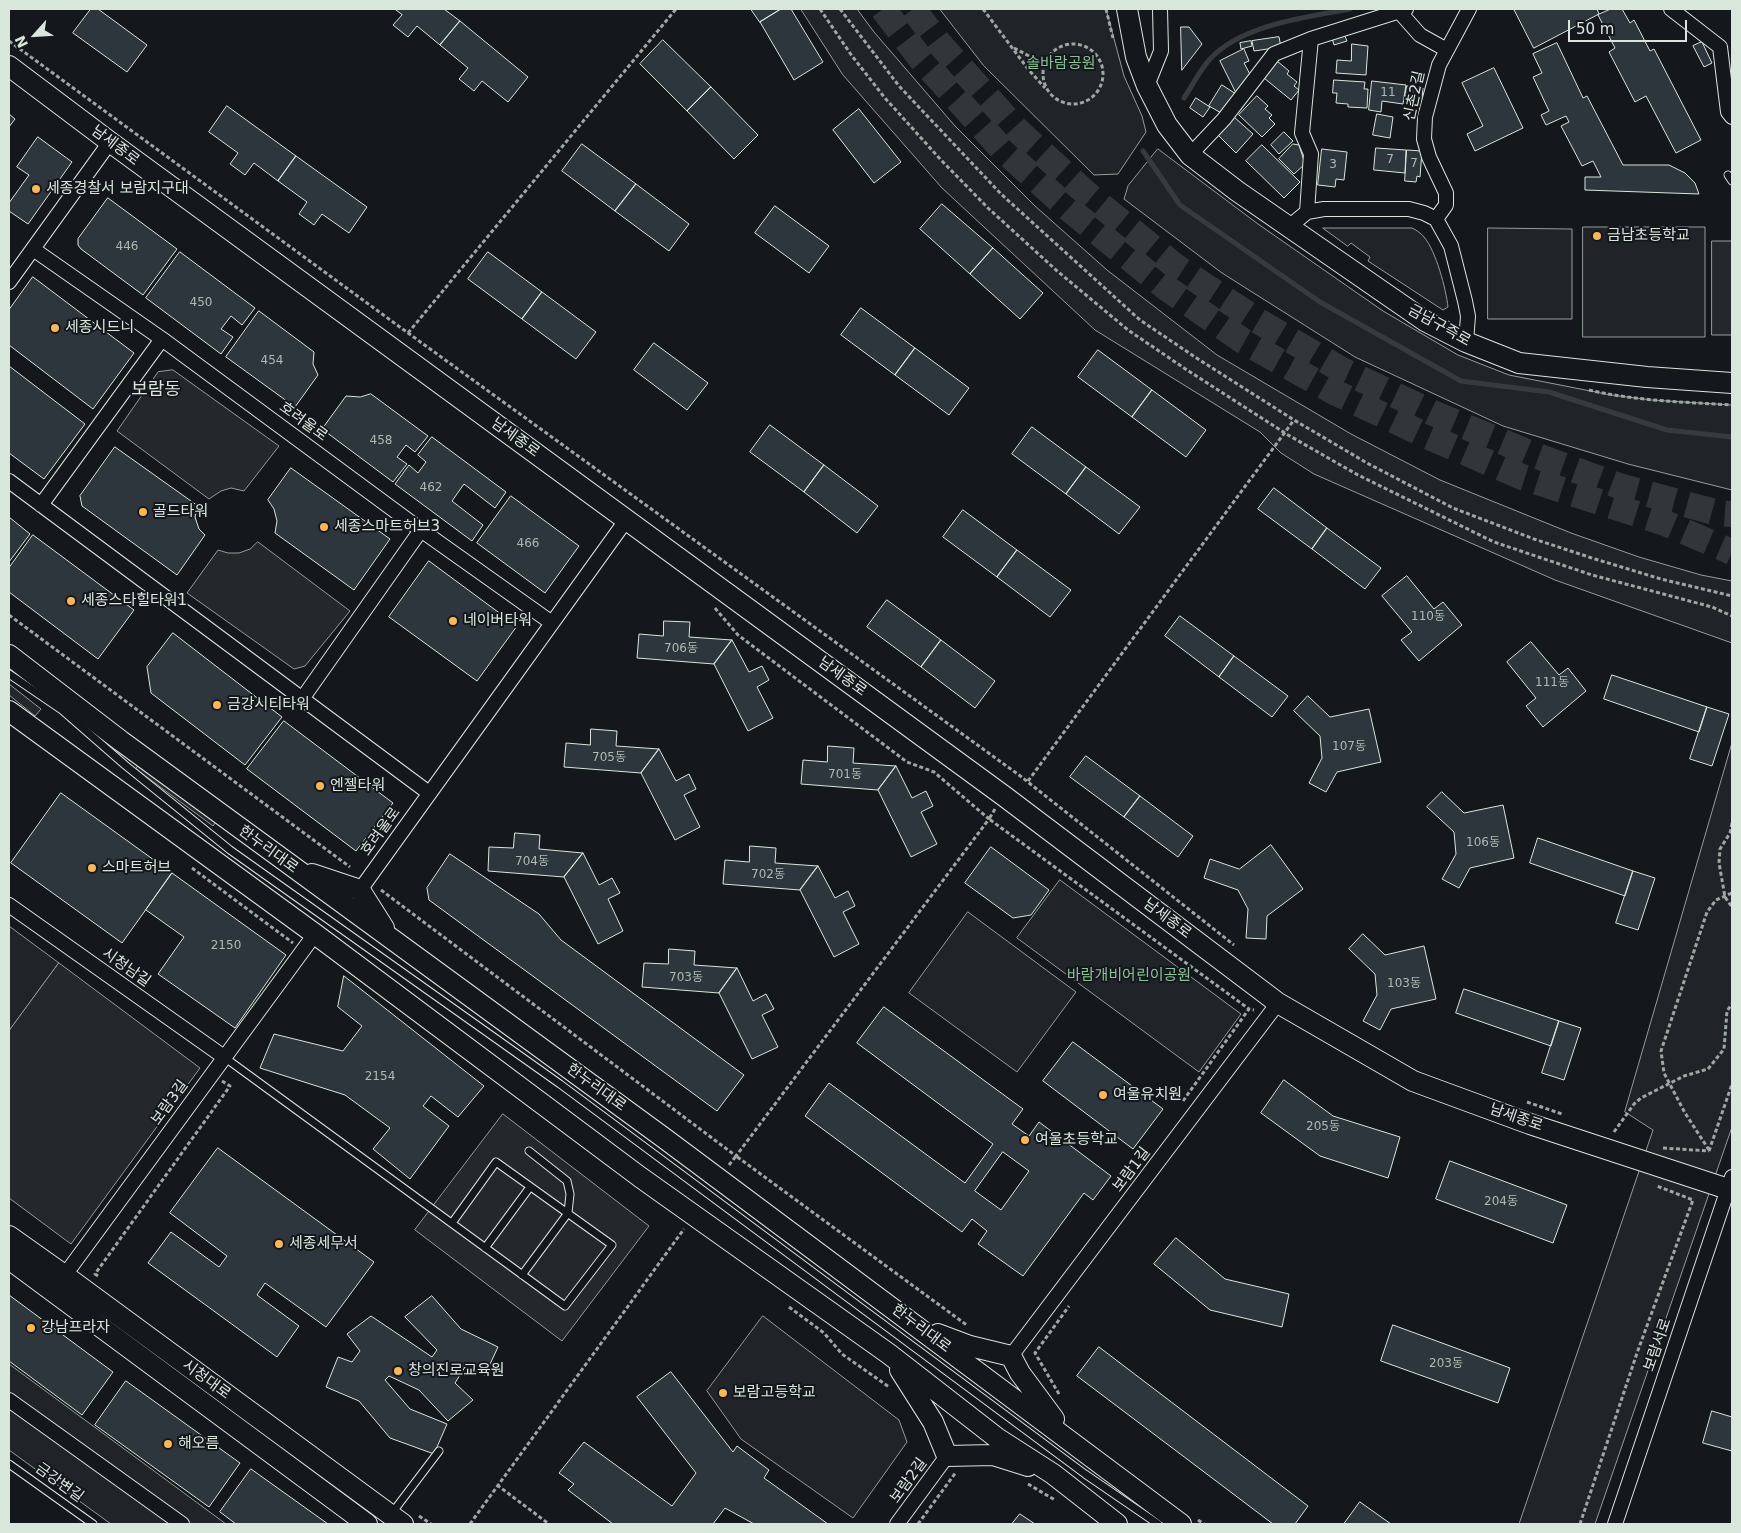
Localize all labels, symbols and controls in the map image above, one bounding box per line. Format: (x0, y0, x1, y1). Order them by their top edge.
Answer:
north arrow (10, 10, 60, 60)
scale bar (1571, 10, 1690, 42)
text: 50 m (1576, 20, 1614, 38)
text: N (12, 33, 31, 50)
park label: 솔바람공원 (1027, 55, 1095, 73)
street label: 신촌2길 (1401, 69, 1429, 123)
house number: 11 (1380, 86, 1396, 100)
street label: 남세종로 (88, 122, 142, 170)
house number: 7 (1386, 153, 1394, 167)
house number: 7 (1410, 157, 1418, 171)
house number: 3 (1329, 158, 1337, 172)
place label: 세종경찰서 보람지구대 (46, 180, 189, 198)
marker: 세종경찰서 보람지구대 (30, 183, 42, 195)
place label: 금남초등학교 (1607, 227, 1690, 245)
marker: 금남초등학교 (1591, 230, 1603, 242)
house number: 446 (116, 240, 138, 254)
house number: 450 (190, 296, 212, 310)
street label: 금남구즉로 (1404, 301, 1474, 351)
place label: 세종시드니 (65, 319, 134, 337)
marker: 세종시드니 (49, 322, 61, 334)
house number: 454 (261, 354, 283, 368)
district label: 보람동 (131, 379, 181, 401)
street label: 호려울로 (275, 398, 331, 446)
street label: 남세종로 (487, 414, 543, 462)
house number: 458 (370, 434, 392, 448)
house number: 462 (420, 481, 442, 495)
place label: 골드타워 (153, 503, 208, 521)
marker: 골드타워 (137, 506, 149, 518)
place label: 세종스마트허브3 (334, 518, 440, 536)
marker: 세종스마트허브3 (318, 521, 330, 533)
house number: 466 (517, 537, 539, 551)
place label: 세종스타힐타워1 (81, 592, 187, 610)
marker: 세종스타힐타워1 (65, 595, 77, 607)
house number: 110동 (1411, 610, 1445, 624)
place label: 네이버타워 (463, 612, 532, 630)
marker: 네이버타워 (447, 615, 459, 627)
house number: 706동 (664, 642, 698, 656)
street label: 남세종로 (814, 653, 870, 701)
house number: 111동 (1535, 676, 1569, 690)
place label: 금강시티타워 (227, 696, 310, 714)
marker: 금강시티타워 (211, 699, 223, 711)
house number: 107동 (1332, 740, 1366, 754)
house number: 705동 (592, 751, 626, 765)
house number: 701동 (828, 768, 862, 782)
place label: 엔젤타워 (330, 777, 385, 795)
marker: 엔젤타워 (314, 780, 326, 792)
street label: 호려울로 (357, 804, 405, 860)
street label: 한누리대로 (235, 822, 301, 878)
house number: 106동 (1466, 836, 1500, 850)
house number: 704동 (515, 855, 549, 869)
place label: 스마트허브 (102, 859, 171, 877)
marker: 스마트허브 (86, 862, 98, 874)
house number: 702동 (751, 868, 785, 882)
street label: 남세종로 (1140, 895, 1194, 943)
house number: 2150 (211, 939, 241, 953)
street label: 시청남길 (98, 945, 154, 991)
park label: 바람개비어린이공원 (1067, 967, 1191, 985)
house number: 703동 (669, 971, 703, 985)
house number: 103동 (1387, 977, 1421, 991)
street label: 한누리대로 (563, 1060, 629, 1116)
house number: 2154 (365, 1070, 395, 1084)
street label: 보람3길 (148, 1077, 192, 1129)
place label: 여울유치원 (1113, 1086, 1182, 1104)
marker: 여울유치원 (1097, 1089, 1109, 1101)
street label: 남세종로 (1487, 1101, 1545, 1135)
house number: 205동 (1306, 1120, 1340, 1134)
place label: 여울초등학교 (1035, 1131, 1118, 1149)
marker: 여울초등학교 (1019, 1134, 1031, 1146)
street label: 보람1길 (1109, 1144, 1155, 1196)
house number: 204동 (1484, 1195, 1518, 1209)
place label: 세종세무서 (289, 1235, 358, 1253)
marker: 세종세무서 (273, 1238, 285, 1250)
street label: 한누리대로 (888, 1301, 954, 1357)
street label: 보람서로 (1641, 1316, 1675, 1374)
place label: 강남프라자 (41, 1319, 110, 1337)
marker: 강남프라자 (25, 1322, 37, 1334)
street label: 시청대로 (178, 1356, 234, 1404)
house number: 203동 (1429, 1357, 1463, 1371)
place label: 창의진로교육원 (408, 1362, 505, 1380)
marker: 창의진로교육원 (392, 1365, 404, 1377)
place label: 보람고등학교 (733, 1384, 816, 1402)
marker: 보람고등학교 (717, 1387, 729, 1399)
place label: 해오름 (178, 1435, 219, 1453)
marker: 해오름 (162, 1438, 174, 1450)
street label: 보람2길 (887, 1455, 931, 1507)
street label: 금강변길 (31, 1459, 87, 1507)

